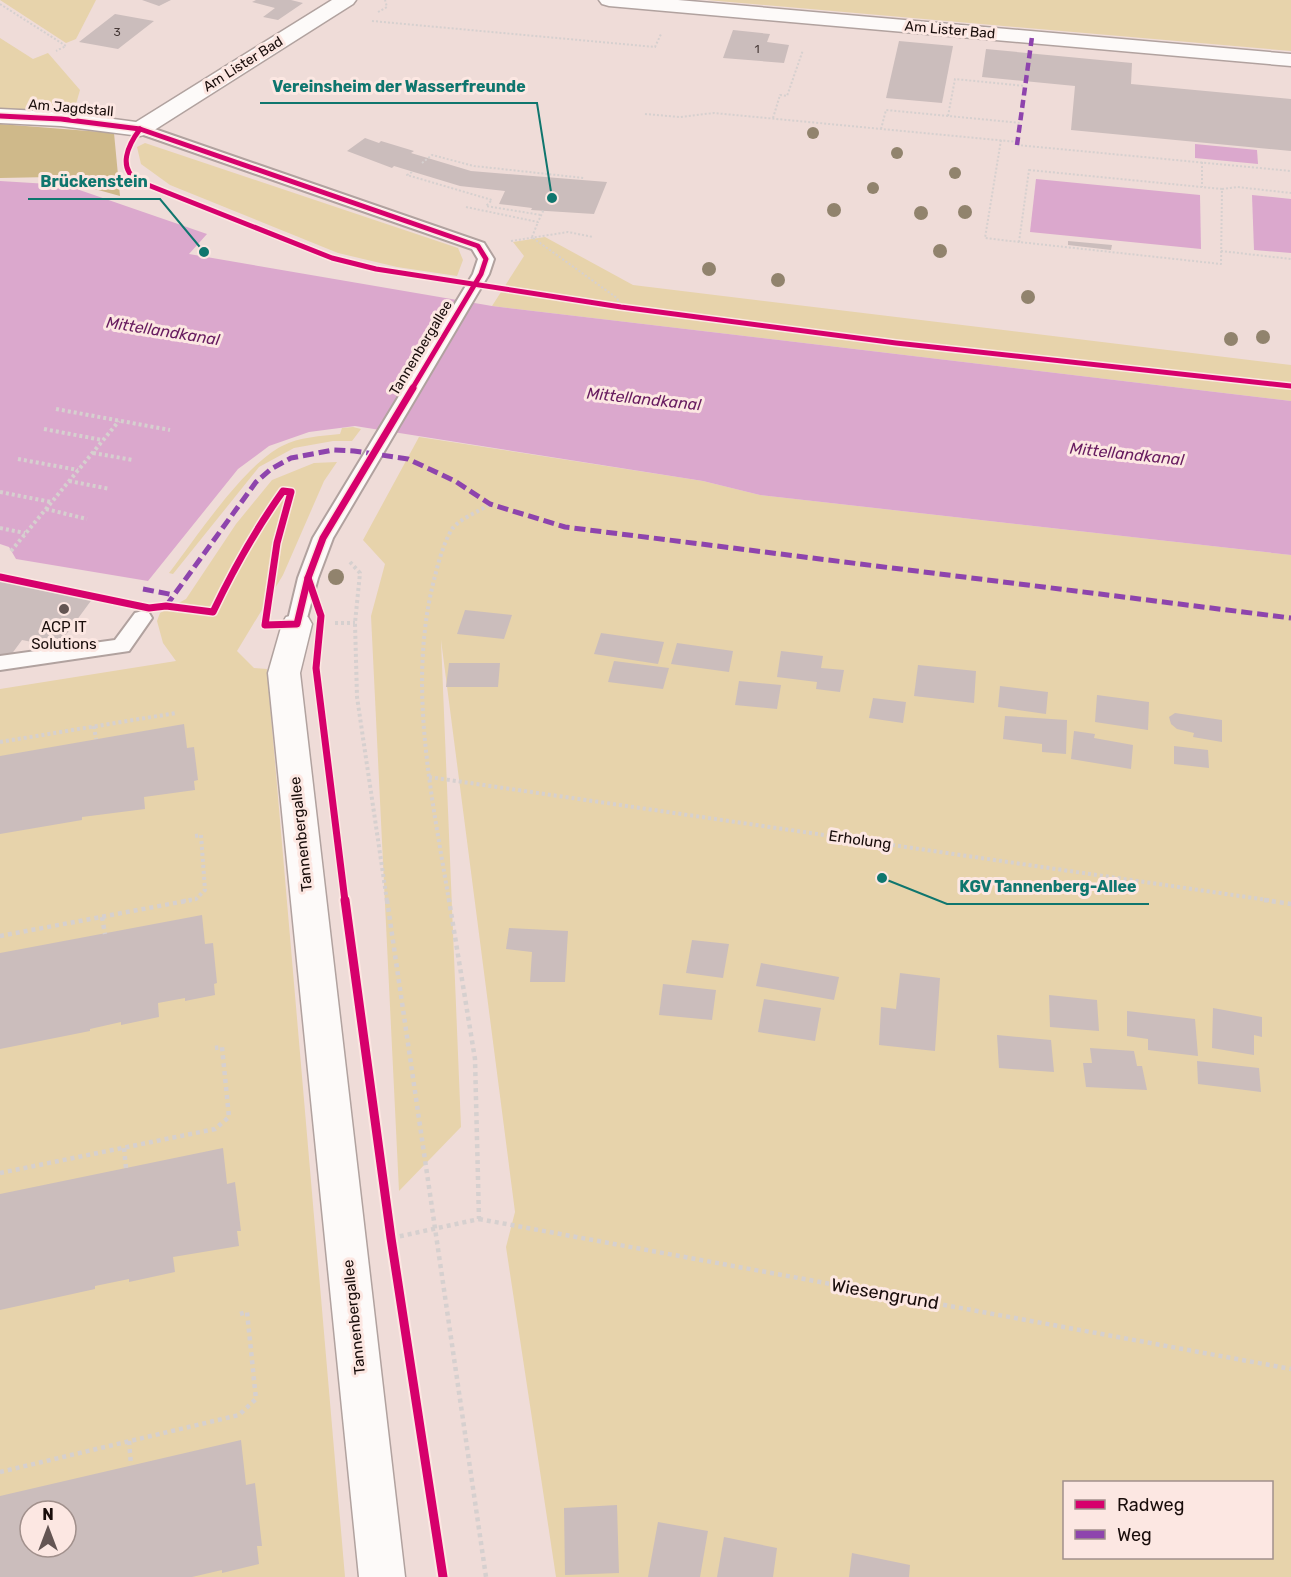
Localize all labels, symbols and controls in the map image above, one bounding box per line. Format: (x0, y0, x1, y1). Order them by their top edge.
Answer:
street label: Am Lister Bad (904, 18, 996, 42)
house number: 3 (113, 25, 121, 39)
street label: Am Lister Bad (200, 33, 286, 95)
house number: 1 (754, 42, 760, 56)
callout: Vereinsheim der Wasserfreunde (260, 69, 537, 103)
text: Vereinsheim der Wasserfreunde (272, 77, 526, 96)
street label: Am Jagdstall (28, 96, 114, 120)
callout: Brückenstein (28, 165, 160, 199)
text: Brückenstein (40, 172, 148, 191)
street label: Tannenbergallee (386, 297, 456, 399)
water label: Mittellandkanal (105, 313, 222, 350)
water label: Mittellandkanal (586, 384, 703, 415)
water label: Mittellandkanal (1069, 439, 1186, 470)
marker: ACP IT Solutions (57, 602, 71, 616)
place label: ACP IT Solutions (31, 618, 97, 653)
street label: Tannenbergallee (286, 776, 316, 892)
street label: Erholung (827, 827, 893, 853)
callout: KGV Tannenberg-Allee (947, 870, 1149, 904)
text: KGV Tannenberg-Allee (959, 877, 1137, 896)
street label: Tannenbergallee (339, 1259, 369, 1375)
street label: Wiesengrund (829, 1274, 941, 1314)
legend (1063, 1481, 1273, 1559)
text: Radweg (1117, 1494, 1184, 1516)
north arrow (18, 1499, 78, 1559)
text: N (42, 1505, 54, 1524)
text: Weg (1117, 1524, 1152, 1546)

